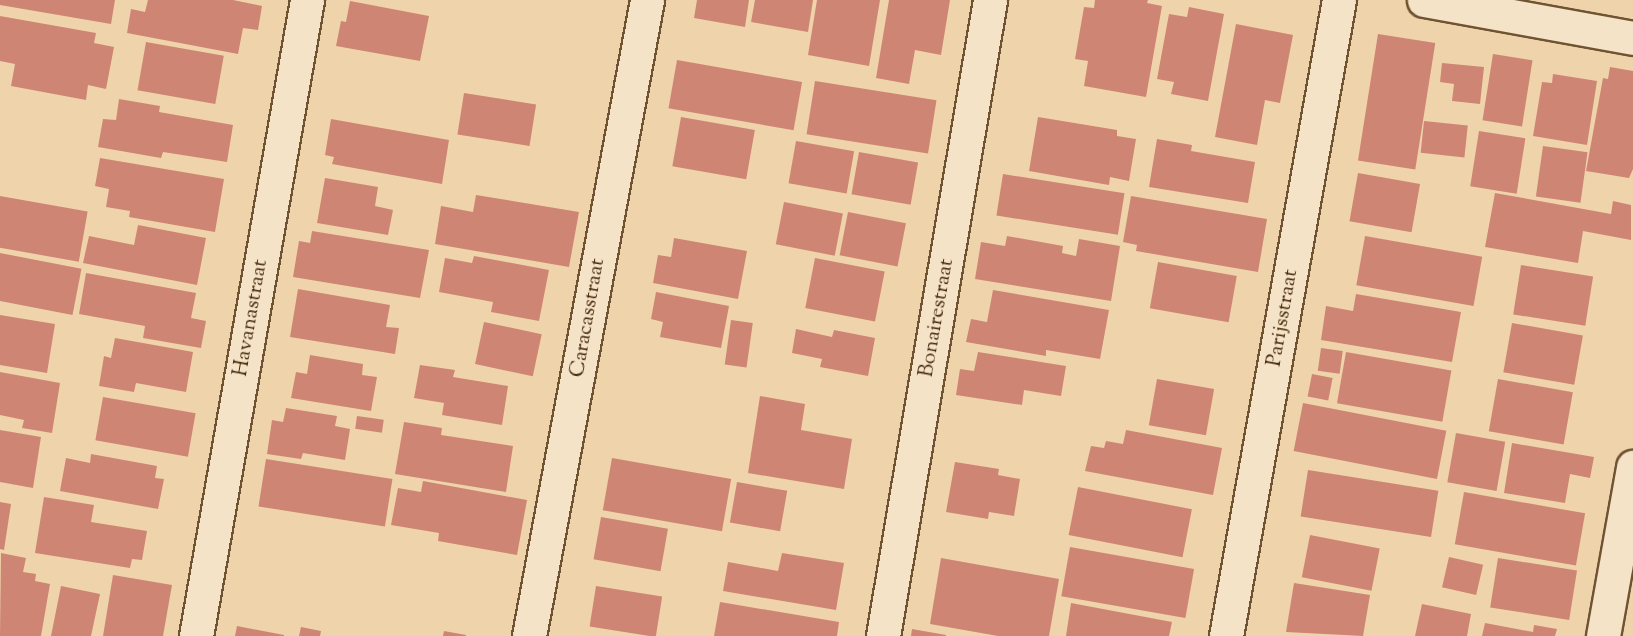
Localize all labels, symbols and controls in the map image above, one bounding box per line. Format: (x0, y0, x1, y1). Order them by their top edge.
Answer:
street label: Caracasstraat (565, 257, 611, 379)
street label: Bonairestraat (914, 257, 960, 379)
street label: Havanastraat (228, 258, 274, 378)
street label: Parijsstraat (1262, 267, 1304, 369)

